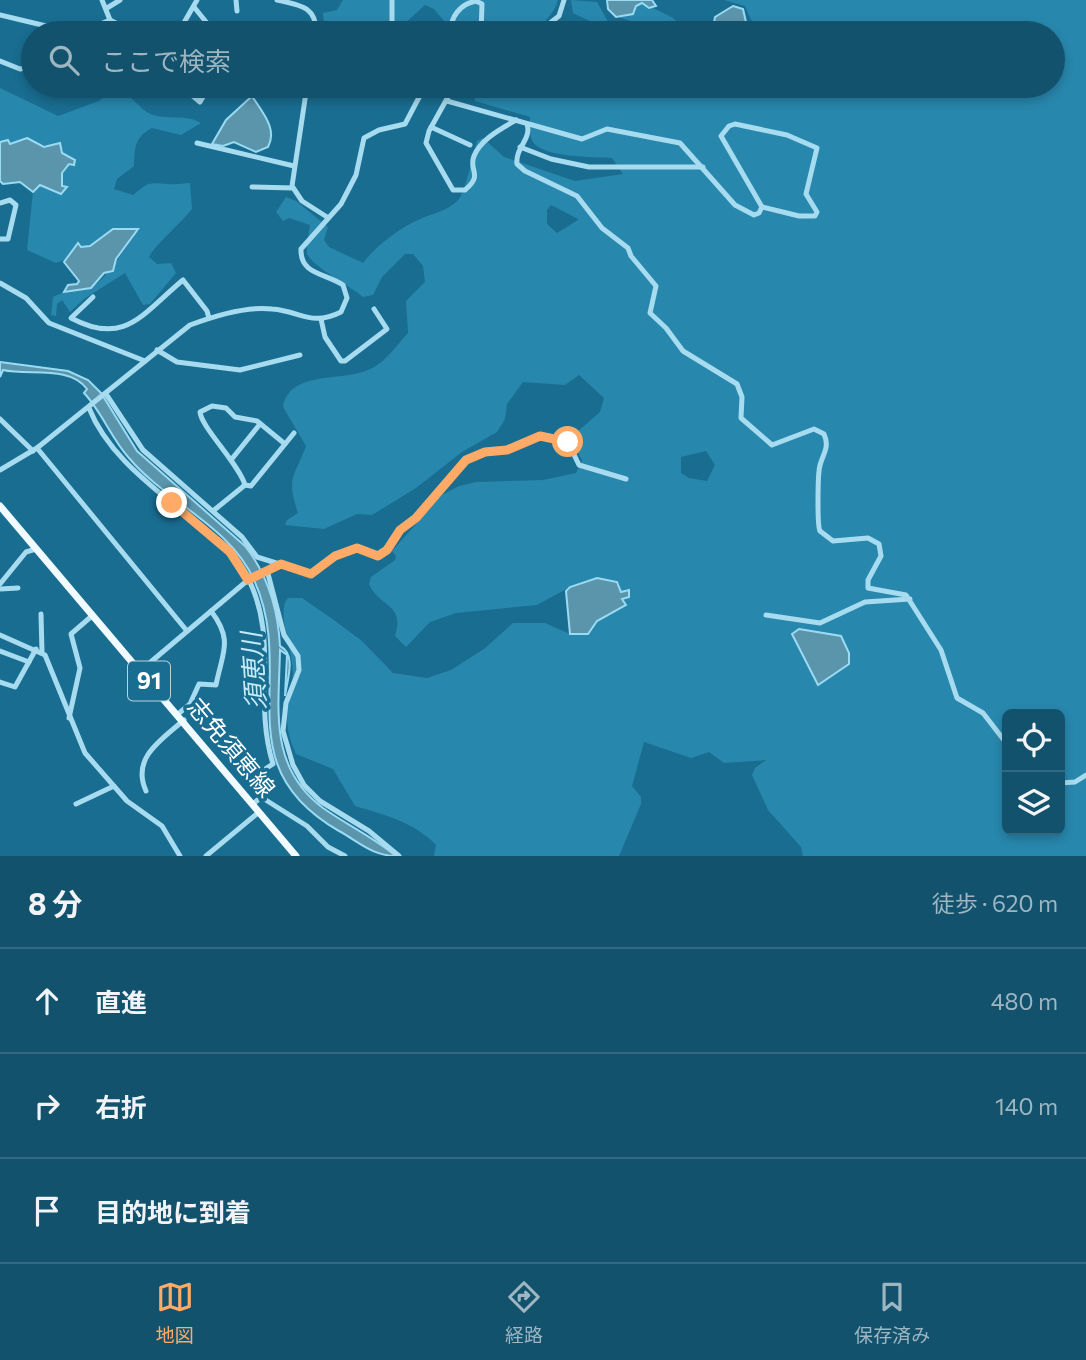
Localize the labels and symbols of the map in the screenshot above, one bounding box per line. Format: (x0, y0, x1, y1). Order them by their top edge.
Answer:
route start (552, 426, 583, 457)
route end (156, 487, 187, 518)
water label: 須恵川 (234, 628, 271, 711)
road number: 91 (128, 662, 170, 701)
street label: 志免須恵線 (182, 692, 282, 802)

